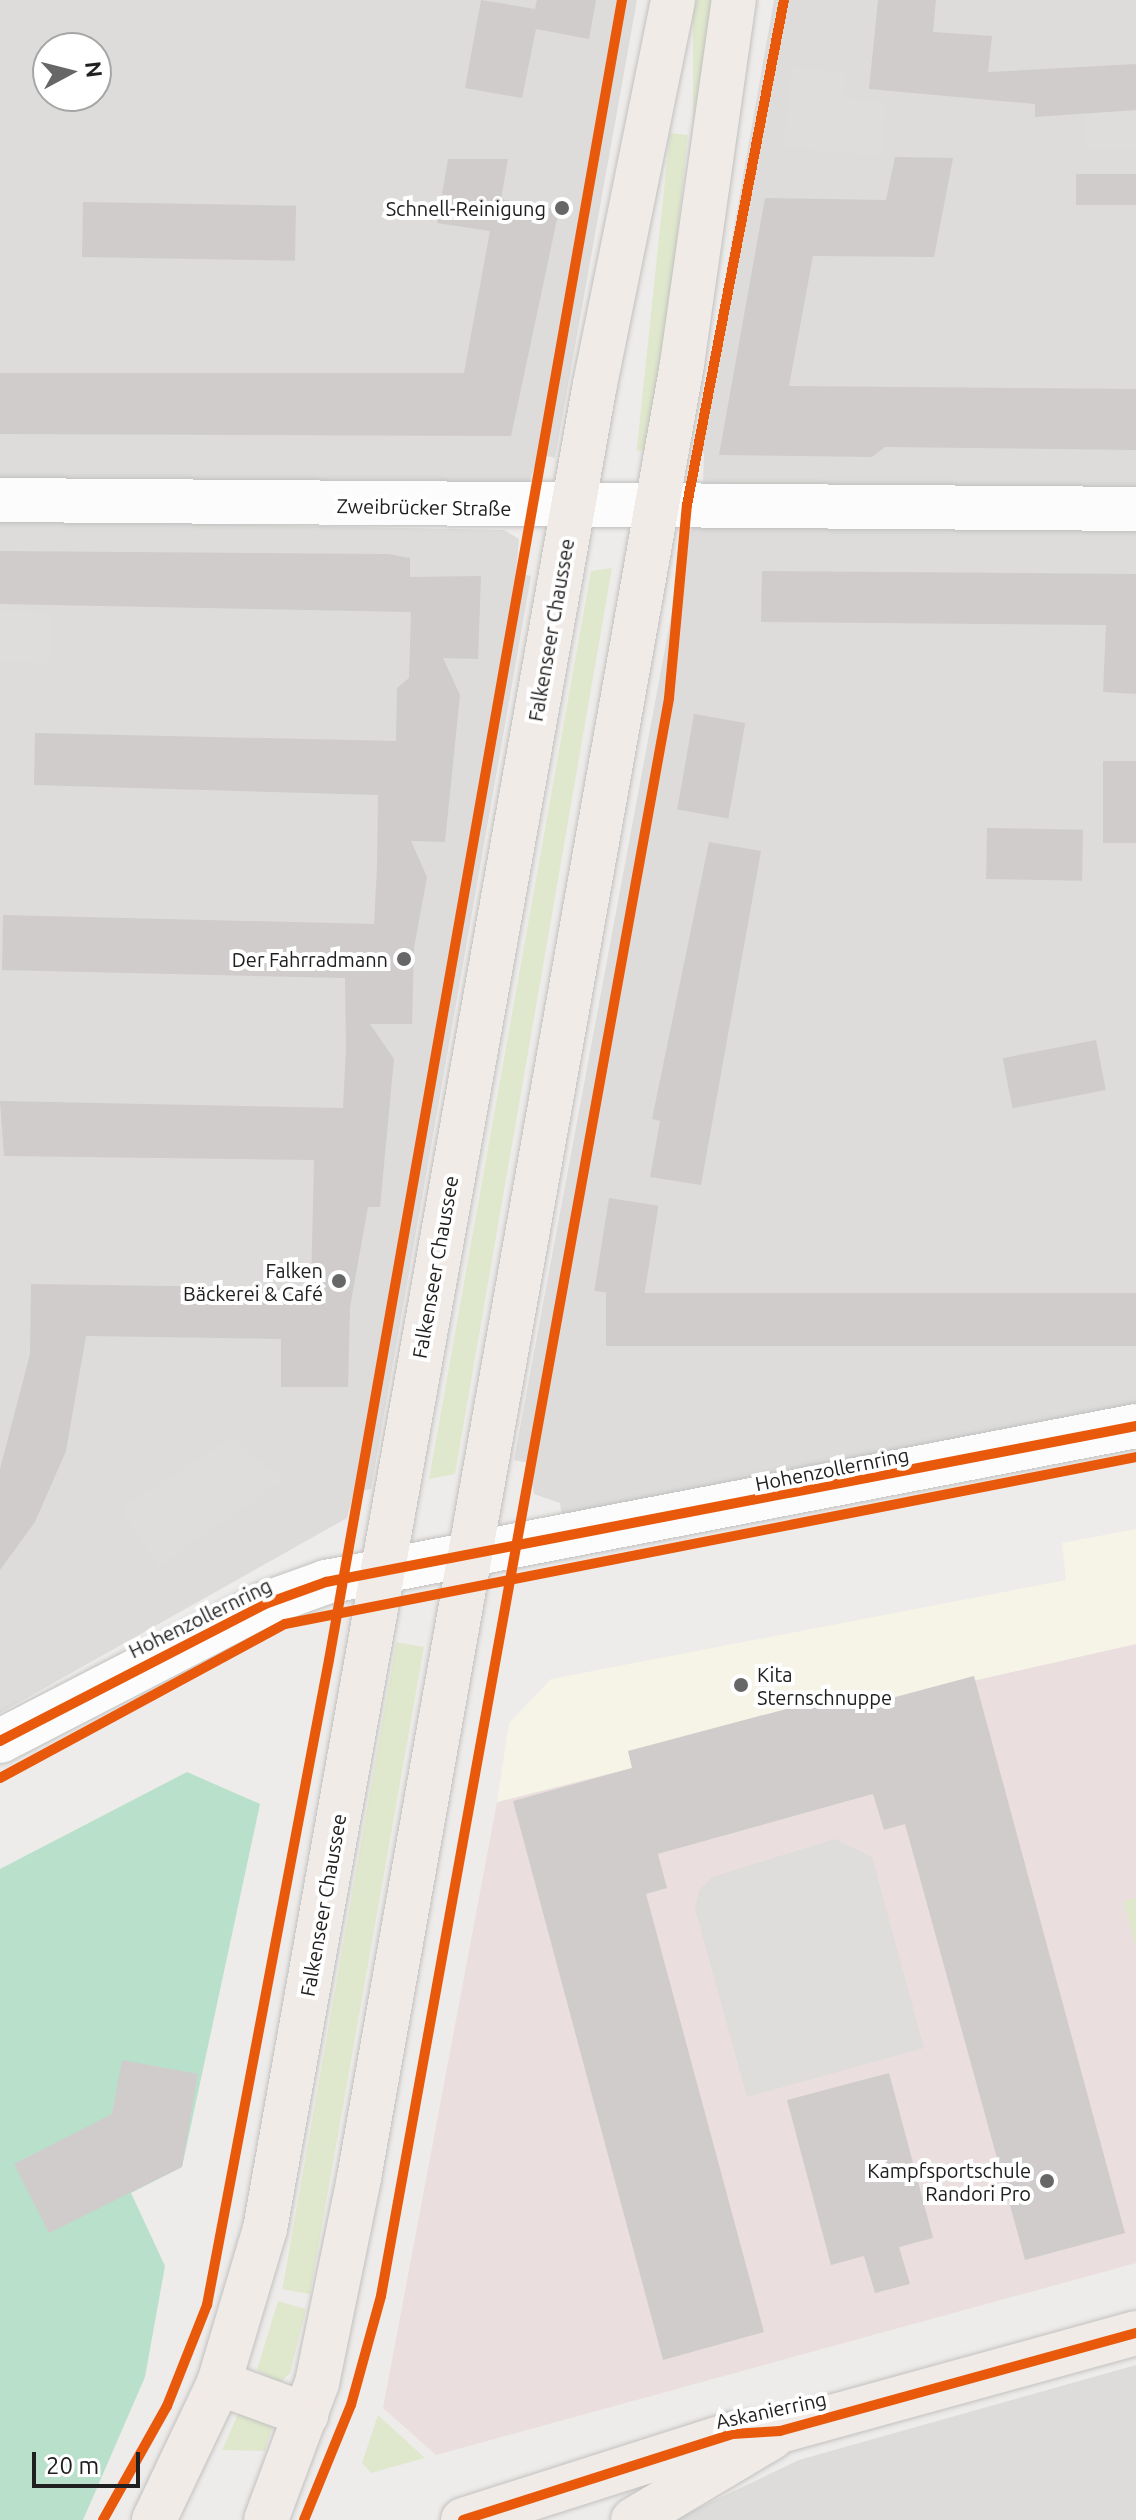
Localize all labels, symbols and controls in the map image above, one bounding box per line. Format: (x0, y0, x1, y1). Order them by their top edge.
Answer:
north arrow (32, 32, 112, 112)
text: N (81, 60, 108, 79)
place label: Schnell-Reinigung (386, 196, 546, 220)
marker: Schnell-Reinigung (553, 199, 571, 217)
street label: Zweibrücker Straße (336, 493, 512, 521)
street label: Falkenseer Chaussee (523, 537, 579, 723)
place label: Der Fahrradmann (232, 947, 388, 971)
marker: Der Fahrradmann (395, 950, 413, 968)
street label: Falkenseer Chaussee (407, 1174, 463, 1360)
place label: Falken Bäckerei & Café (183, 1258, 323, 1305)
marker: Falken Bäckerei & Café (330, 1272, 348, 1290)
street label: Hohenzollernring (753, 1442, 911, 1496)
street label: Hohenzollernring (125, 1573, 275, 1663)
place label: Kita Sternschnuppe (757, 1662, 892, 1709)
marker: Kita Sternschnuppe (732, 1676, 750, 1694)
street label: Falkenseer Chaussee (295, 1812, 351, 1998)
place label: Kampfsportschule Randori Pro (867, 2158, 1031, 2205)
marker: Kampfsportschule Randori Pro (1038, 2172, 1056, 2190)
street label: Askanierring (713, 2387, 829, 2433)
scale bar (36, 2436, 144, 2486)
text: 20 m (46, 2452, 99, 2479)

